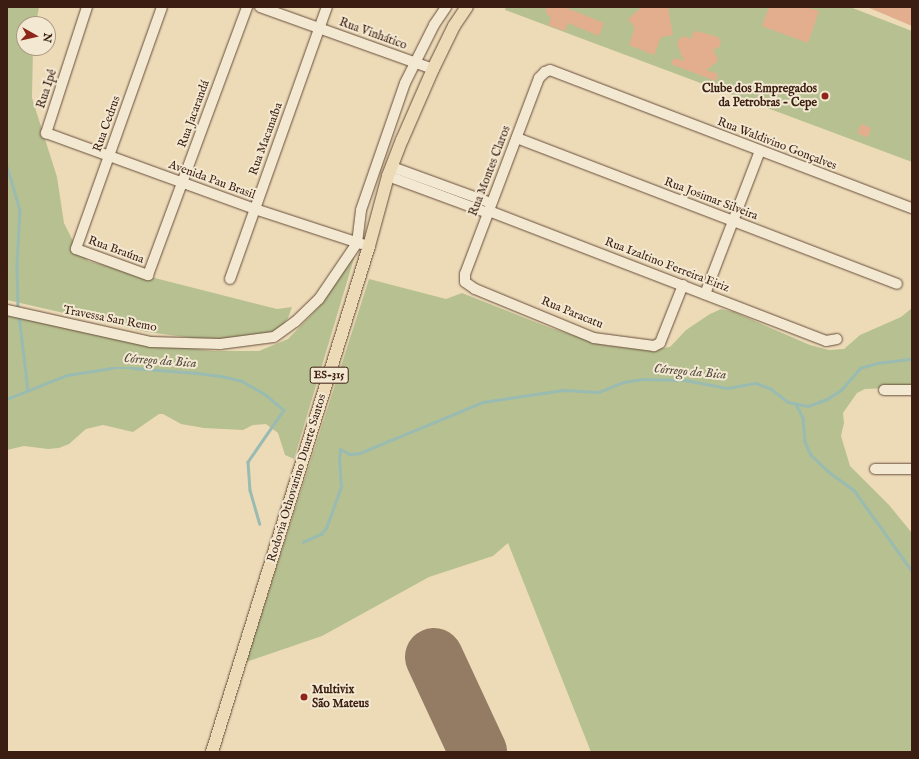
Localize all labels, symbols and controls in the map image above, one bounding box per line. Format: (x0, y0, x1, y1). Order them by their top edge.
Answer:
street label: Rua Vinhático (337, 15, 409, 53)
north arrow (16, 16, 56, 56)
text: N (39, 32, 54, 43)
street label: Rua Ipê (34, 68, 60, 110)
street label: Rua Jacarandá (175, 78, 213, 150)
place label: Clube dos Empregados da Petrobras - Cepe (702, 82, 817, 110)
marker: Clube dos Empregados da Petrobras - Cepe (820, 91, 830, 101)
street label: Rua Cedrus (90, 94, 124, 154)
street label: Rua Macanaíba (246, 101, 286, 177)
street label: Rua Waldivino Gonçalves (715, 115, 839, 173)
street label: Rua Montes Claros (466, 124, 514, 218)
street label: Avenida Pau Brasil (167, 158, 257, 202)
street label: Rua Josimar Silveira (662, 175, 760, 223)
street label: Rua Braúna (86, 233, 146, 267)
street label: Rua Izaltino Ferreira Eiriz (603, 235, 731, 295)
street label: Rua Paracatu (539, 294, 605, 332)
street label: Travessa San Remo (62, 303, 158, 335)
water label: Córrego da Bica (123, 352, 197, 372)
water label: Córrego da Bica (653, 362, 727, 384)
road number: ES-315 (309, 366, 349, 384)
street label: Rodovia Othovarino Duarte Santos (265, 392, 329, 564)
place label: Multivix São Mateus (312, 683, 369, 711)
marker: Multivix São Mateus (299, 692, 309, 702)

